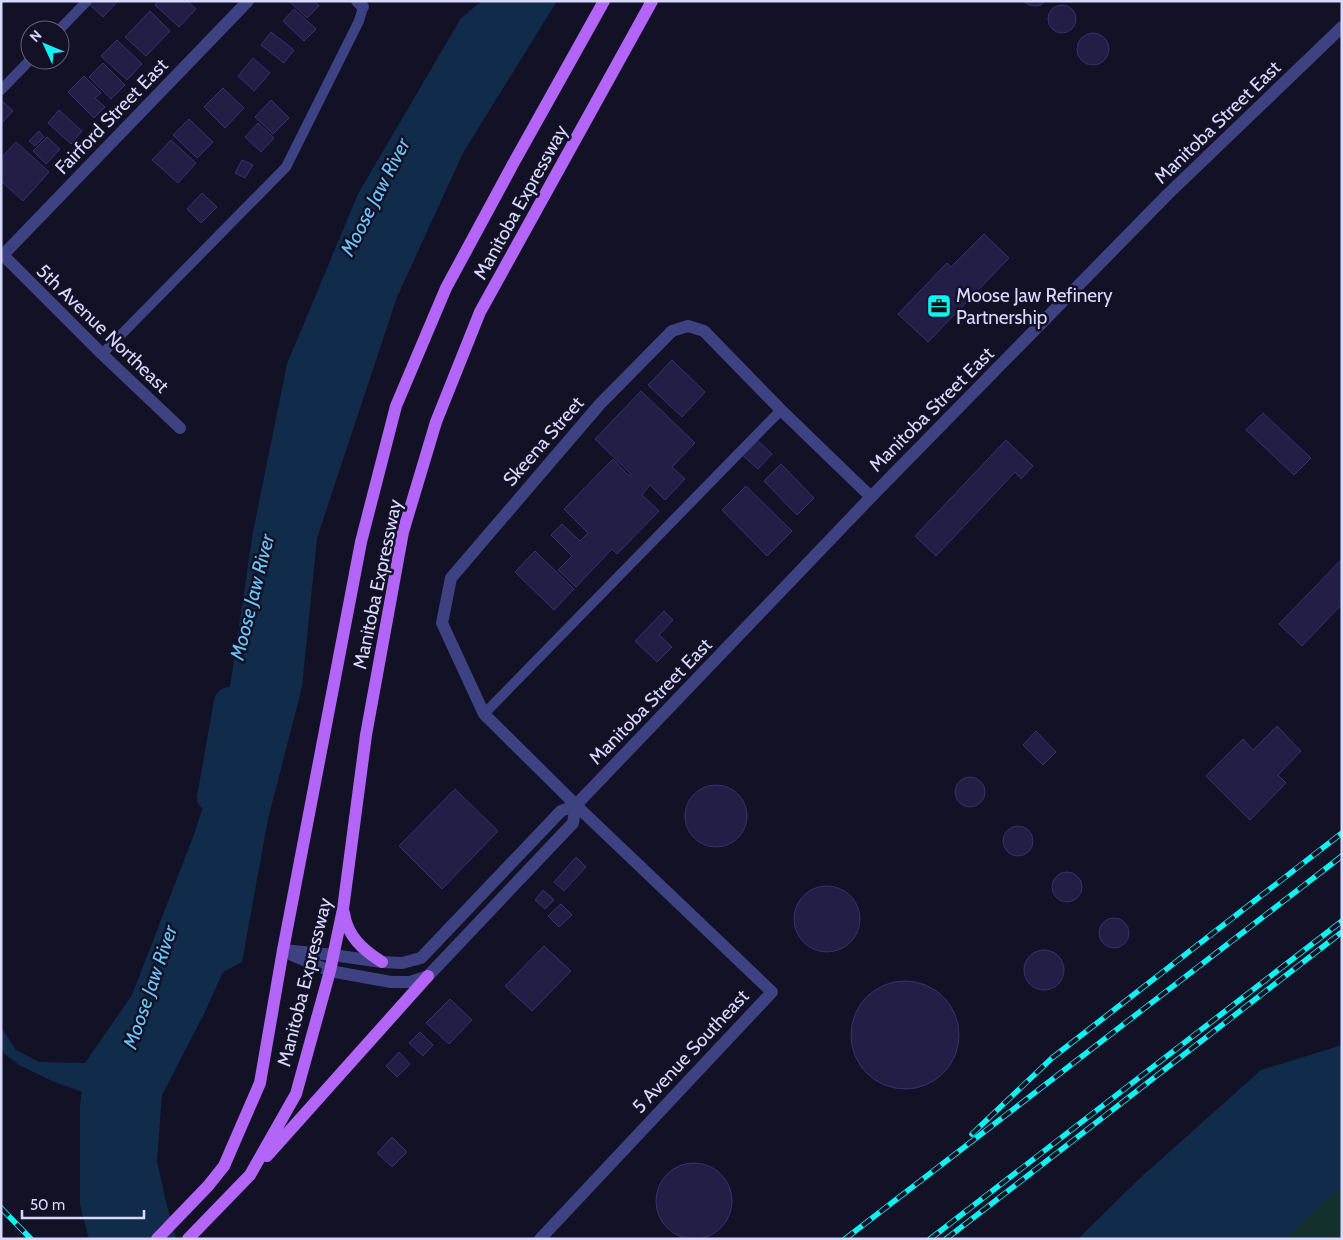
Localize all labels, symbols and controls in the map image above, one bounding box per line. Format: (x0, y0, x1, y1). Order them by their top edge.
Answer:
north arrow (20, 20, 70, 70)
text: N (26, 26, 46, 46)
street label: Fairford Street East (50, 53, 173, 179)
street label: Manitoba Street East (1149, 56, 1286, 189)
street label: Manitoba Expressway (468, 121, 573, 284)
water label: Moose Jaw River (335, 133, 415, 261)
street label: 5th Avenue Northeast (32, 259, 174, 398)
place label: Moose Jaw Refinery Partnership (956, 284, 1113, 329)
office icon: Moose Jaw Refinery Partnership (926, 293, 952, 319)
street label: Manitoba Street East (864, 342, 999, 476)
street label: Skeena Street (498, 391, 589, 491)
street label: Manitoba Expressway (348, 497, 407, 671)
water label: Moose Jaw River (225, 531, 279, 663)
street label: Manitoba Street East (584, 633, 717, 769)
street label: Manitoba Expressway (272, 895, 337, 1069)
water label: Moose Jaw River (117, 921, 183, 1053)
street label: 5 Avenue Southeast (627, 984, 754, 1118)
scale bar (22, 1188, 145, 1220)
text: 50 m (30, 1196, 65, 1214)

